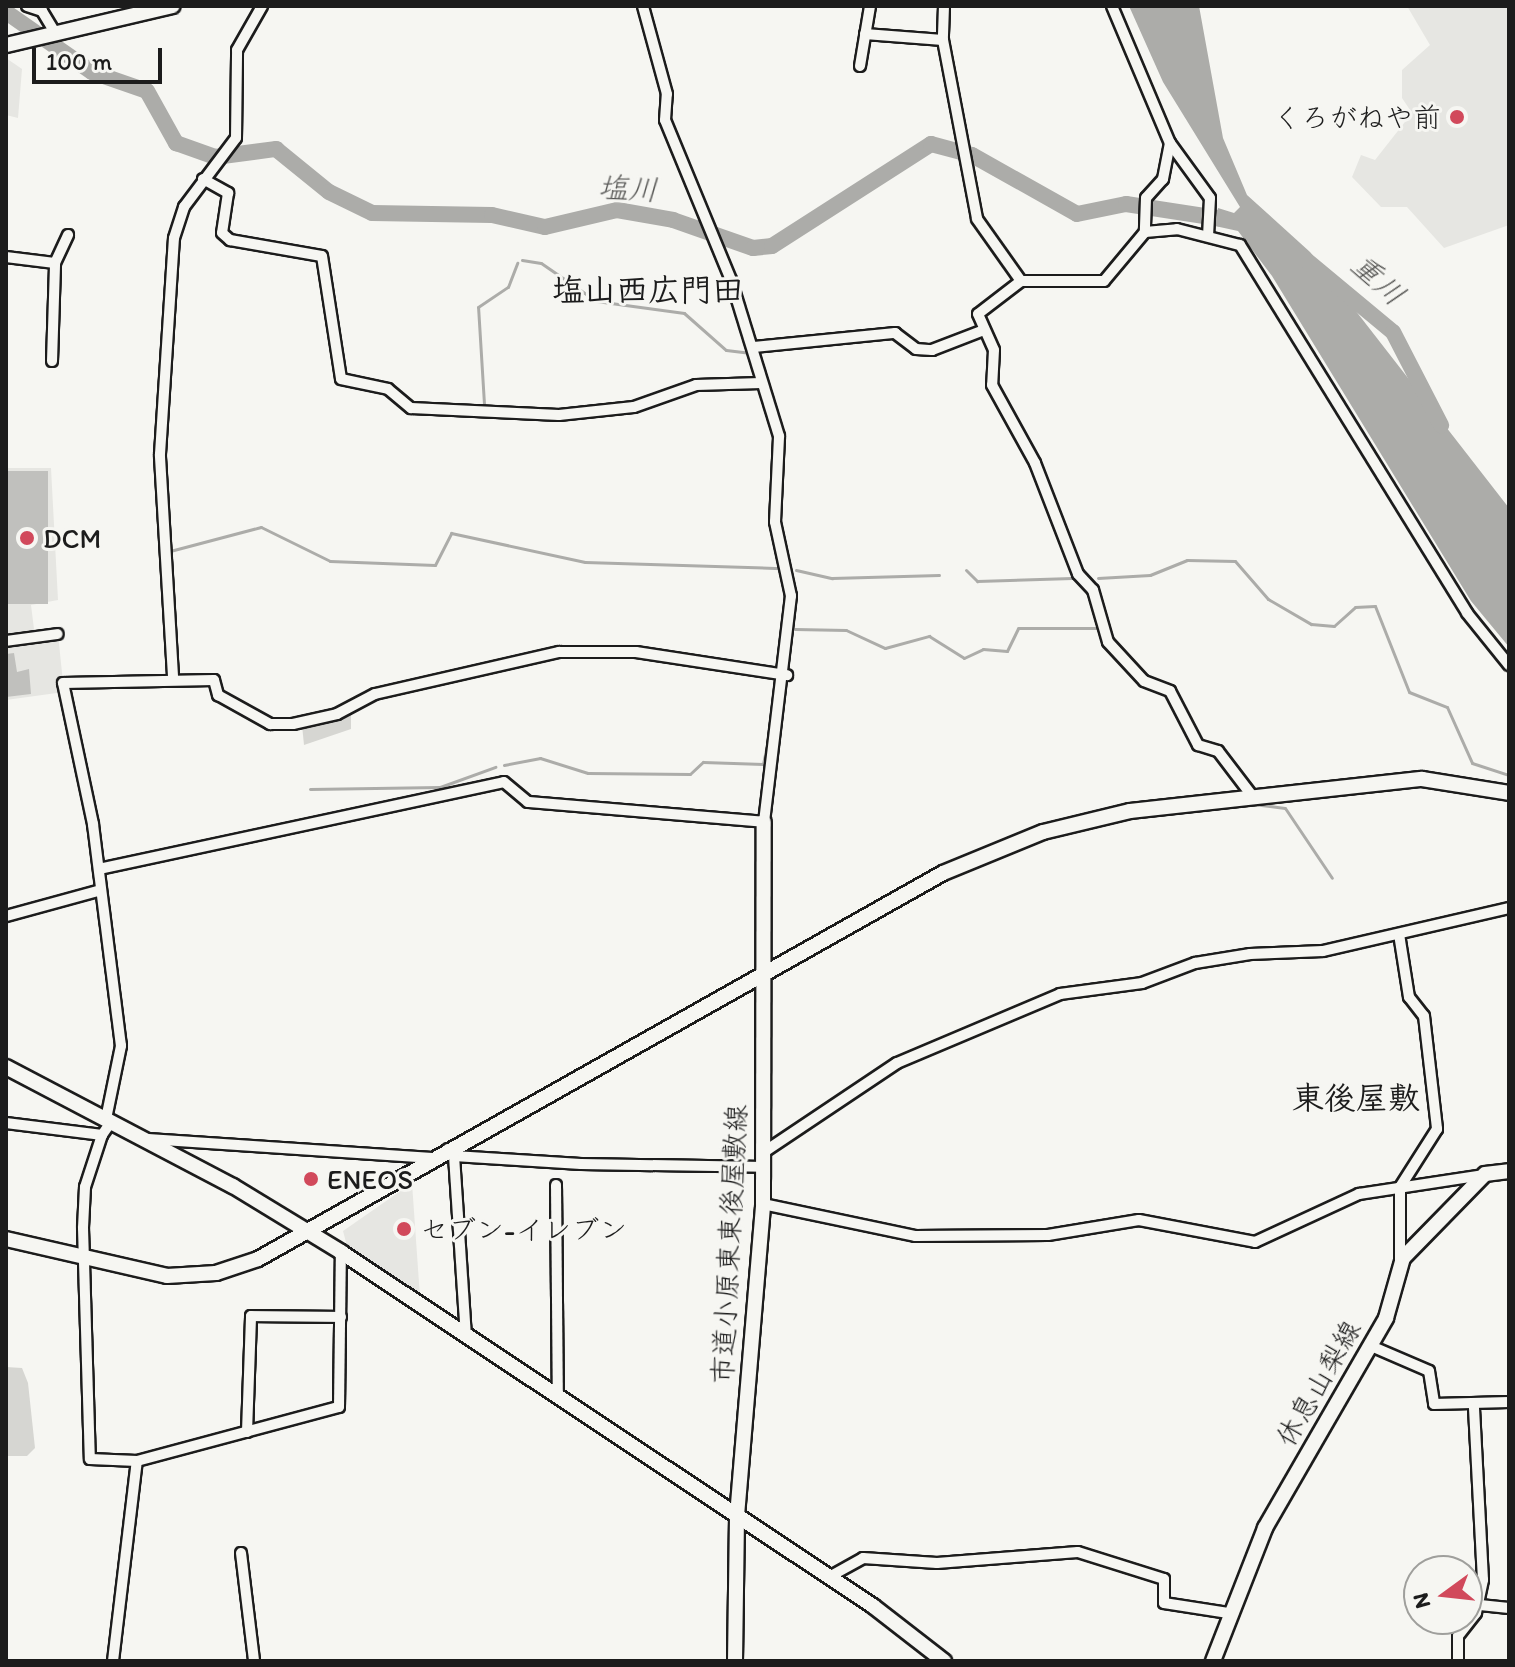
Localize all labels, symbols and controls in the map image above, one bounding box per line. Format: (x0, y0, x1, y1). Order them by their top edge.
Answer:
scale bar (36, 32, 166, 82)
text: 100 m (46, 47, 112, 76)
place label: くろがねや前 (1273, 100, 1441, 134)
marker: くろがねや前 (1448, 108, 1466, 126)
water label: 塩川 (597, 169, 659, 209)
water label: 重川 (1344, 247, 1412, 313)
district label: 塩山西広門田 (552, 271, 744, 309)
place label: DCM (43, 521, 101, 555)
marker: DCM (18, 529, 36, 547)
district label: 東後屋敷 (1292, 1079, 1420, 1117)
street label: 市道小原東東後屋敷線 (705, 1103, 753, 1385)
place label: ENEOS (327, 1162, 413, 1196)
marker: ENEOS (302, 1170, 320, 1188)
place label: セブン-イレブン (420, 1212, 627, 1246)
marker: セブン-イレブン (395, 1220, 413, 1238)
street label: 休息山梨線 (1268, 1314, 1368, 1452)
north arrow (1403, 1555, 1483, 1635)
text: N (1406, 1590, 1436, 1612)

